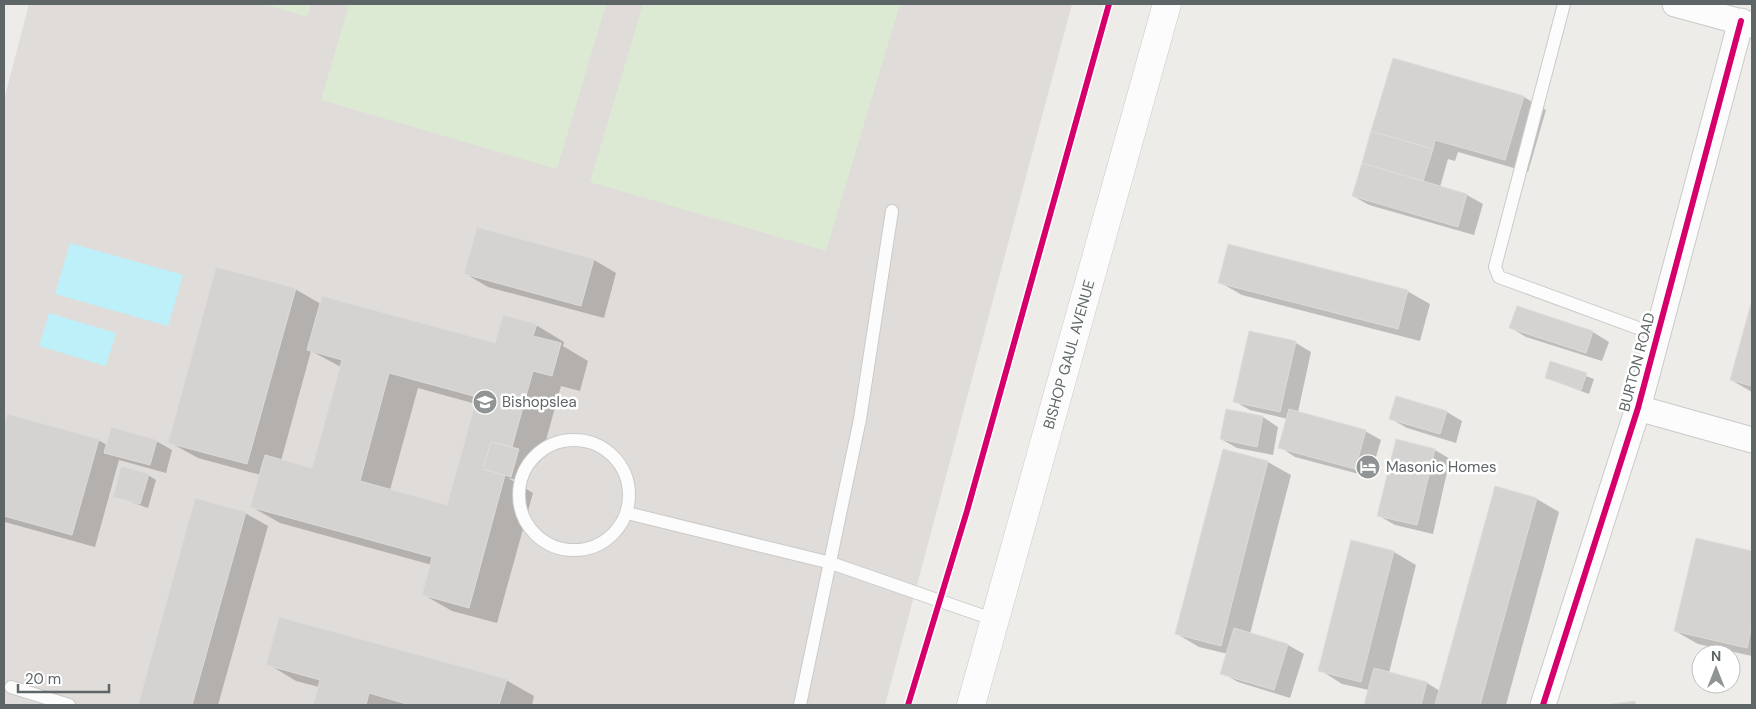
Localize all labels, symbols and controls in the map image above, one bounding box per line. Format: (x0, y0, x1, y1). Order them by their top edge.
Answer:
street label: BISHOP GAUL AVENUE (1039, 278, 1099, 431)
street label: BURTON ROAD (1614, 310, 1660, 414)
school or university icon: Bishopslea (472, 389, 498, 415)
place label: Bishopslea (502, 392, 577, 412)
hotel icon: Masonic Homes (1355, 454, 1381, 480)
place label: Masonic Homes (1386, 457, 1497, 477)
north arrow (1691, 644, 1741, 694)
text: N (1711, 647, 1721, 665)
scale bar (18, 662, 109, 694)
text: 20 m (25, 669, 61, 689)

